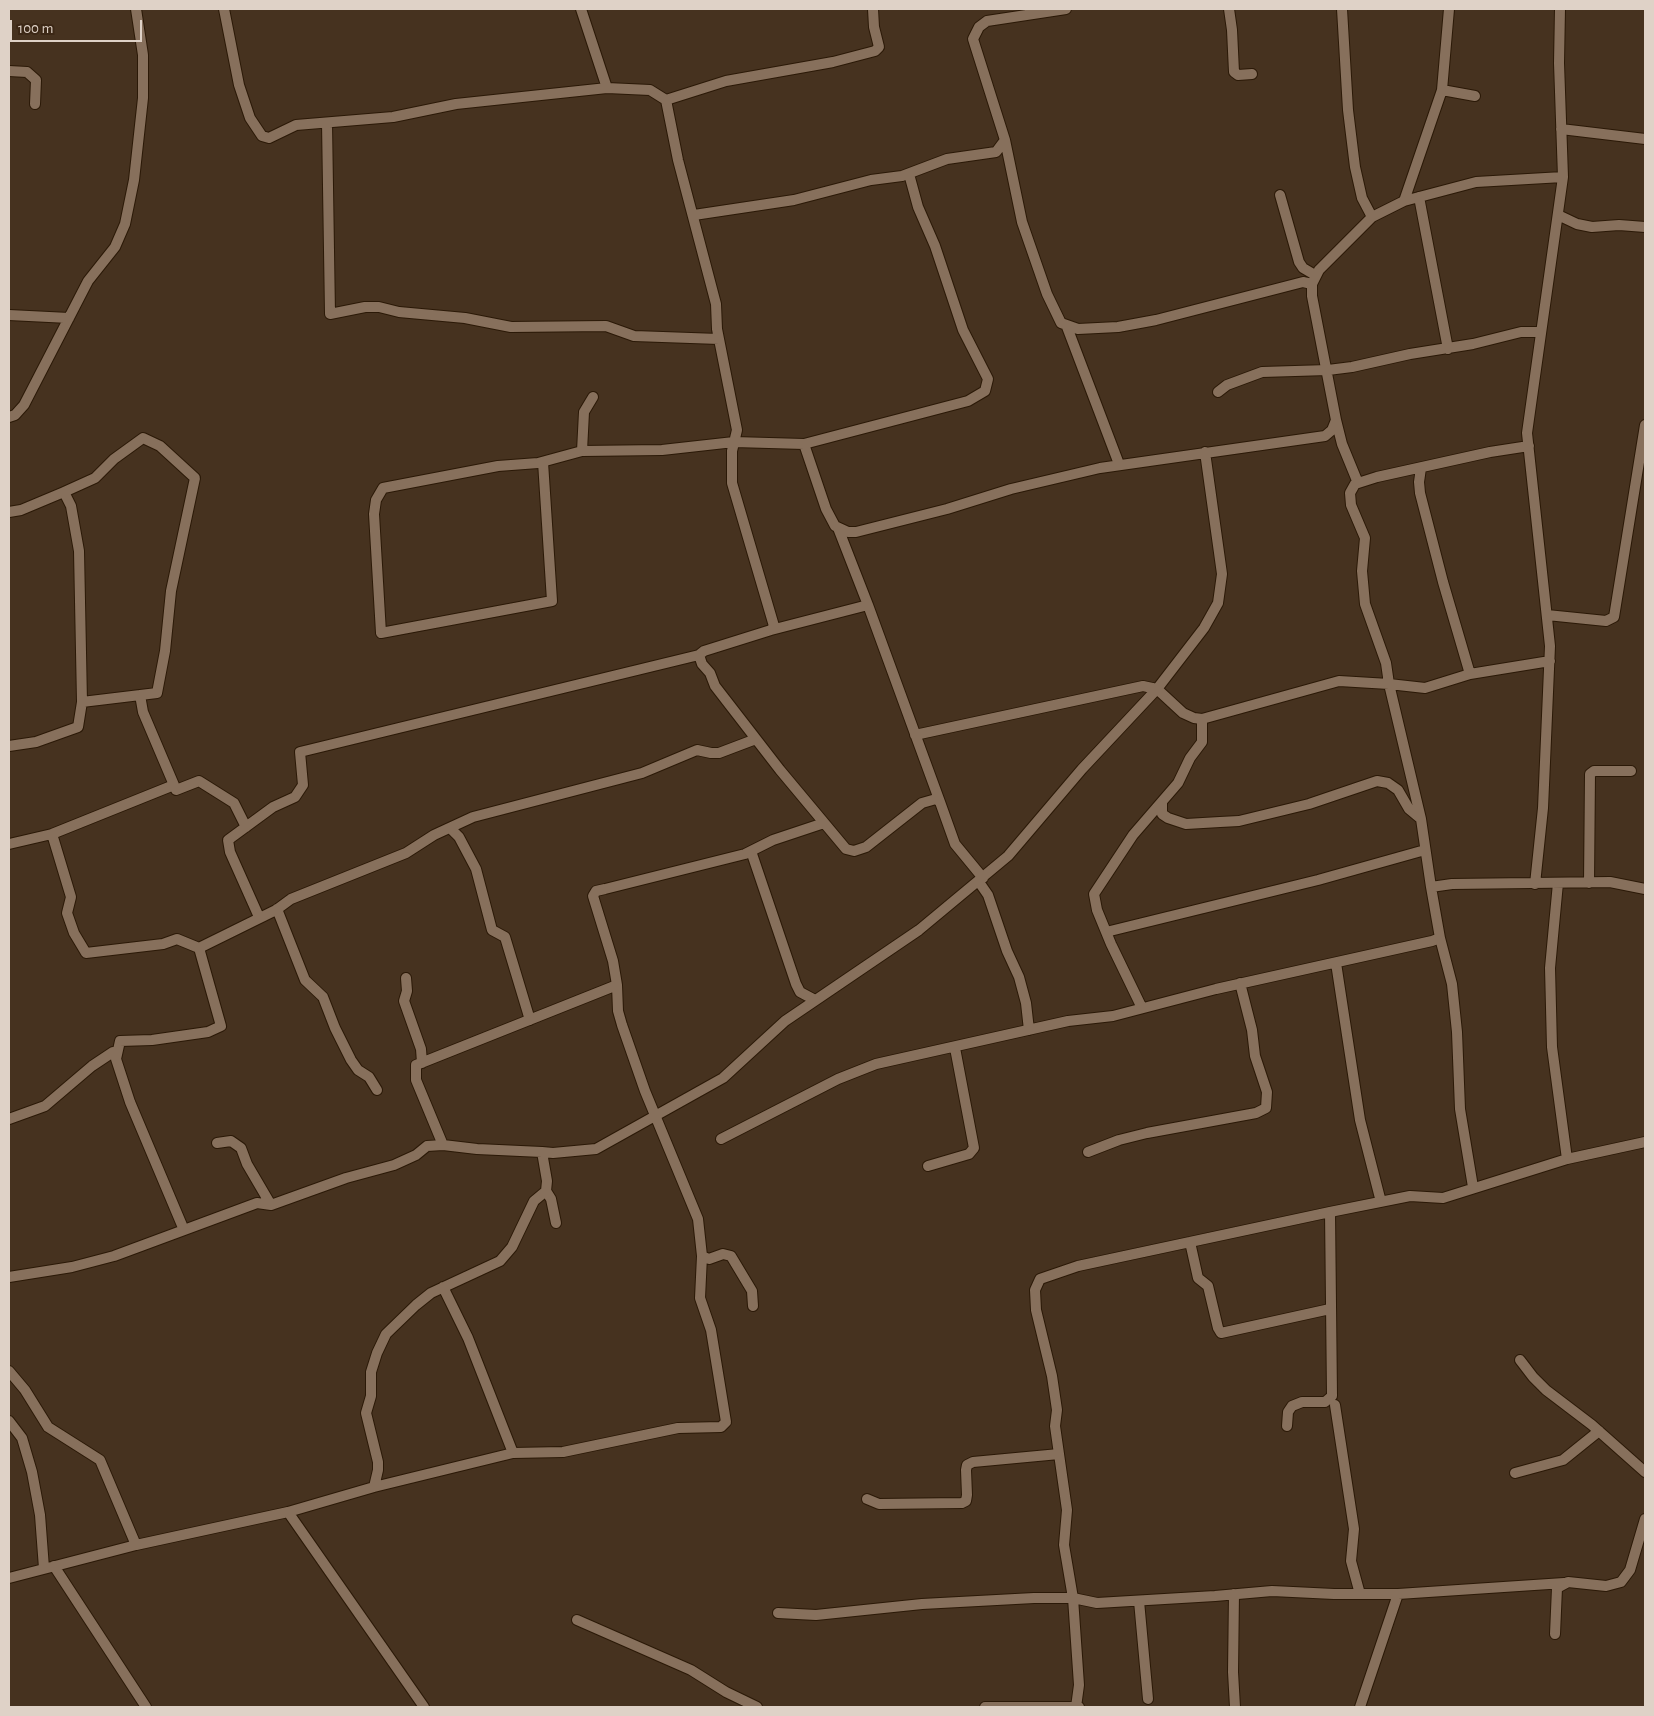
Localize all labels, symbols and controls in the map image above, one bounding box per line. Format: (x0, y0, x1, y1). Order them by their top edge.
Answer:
scale bar (12, 10, 145, 42)
text: 100 m (18, 21, 53, 36)

